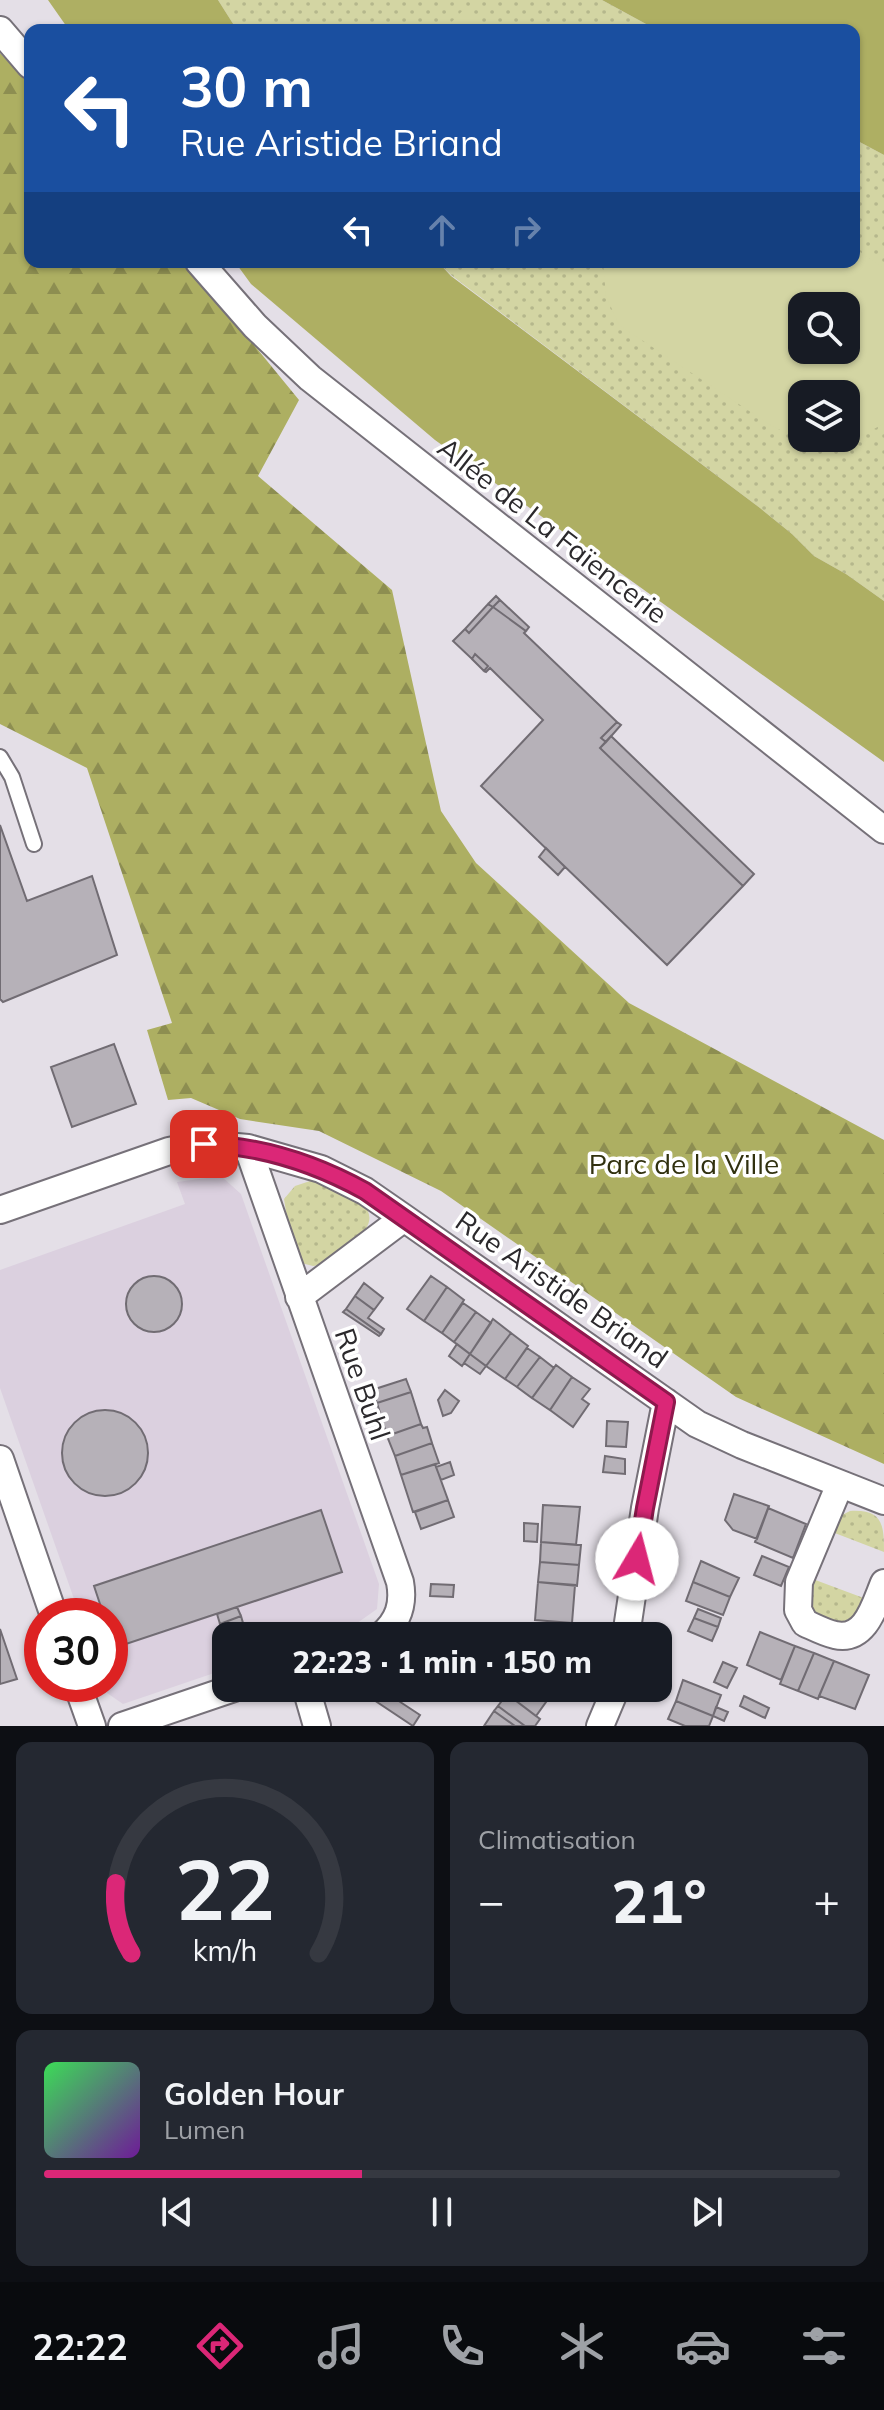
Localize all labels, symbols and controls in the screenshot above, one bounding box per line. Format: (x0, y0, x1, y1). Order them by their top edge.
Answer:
text: 30 m (180, 51, 313, 121)
icon: left (48, 56, 152, 160)
text: Rue Aristide Briand (180, 120, 503, 165)
icon: left (336, 208, 380, 252)
icon: ahead (420, 208, 464, 252)
icon: right (504, 208, 548, 252)
map controls (788, 292, 860, 452)
button: search (788, 292, 860, 364)
button: layers (788, 380, 860, 452)
street label: Allée de La Faïencerie (431, 430, 675, 630)
pin (170, 1110, 238, 1178)
icon: arrive (182, 1122, 226, 1166)
park label: Parc de la Ville (589, 1146, 779, 1181)
street label: Rue Aristide Briand (449, 1203, 675, 1375)
street label: Rue Buhl (328, 1323, 398, 1445)
position arrow (595, 1517, 679, 1601)
speed limit sign: 30 (24, 1598, 128, 1702)
text: 22:23 · 1 min · 150 m (292, 1643, 592, 1681)
text: Climatisation (478, 1823, 636, 1856)
text: 22 (175, 1836, 275, 1941)
text: 21° (611, 1863, 707, 1938)
text: − (478, 1873, 504, 1928)
text: + (814, 1873, 840, 1928)
text: km/h (193, 1932, 257, 1968)
text: Golden Hour (164, 2075, 344, 2113)
text: Lumen (164, 2113, 245, 2146)
icon: previous (155, 2190, 199, 2234)
icon: pause (420, 2190, 464, 2234)
icon: next (685, 2190, 729, 2234)
icon: directions (192, 2318, 248, 2374)
icon: music (313, 2318, 369, 2374)
icon: phone (434, 2318, 490, 2374)
icon: climate (554, 2318, 610, 2374)
icon: car (675, 2318, 731, 2374)
icon: filters (796, 2318, 852, 2374)
text: 22:22 (32, 2324, 128, 2369)

